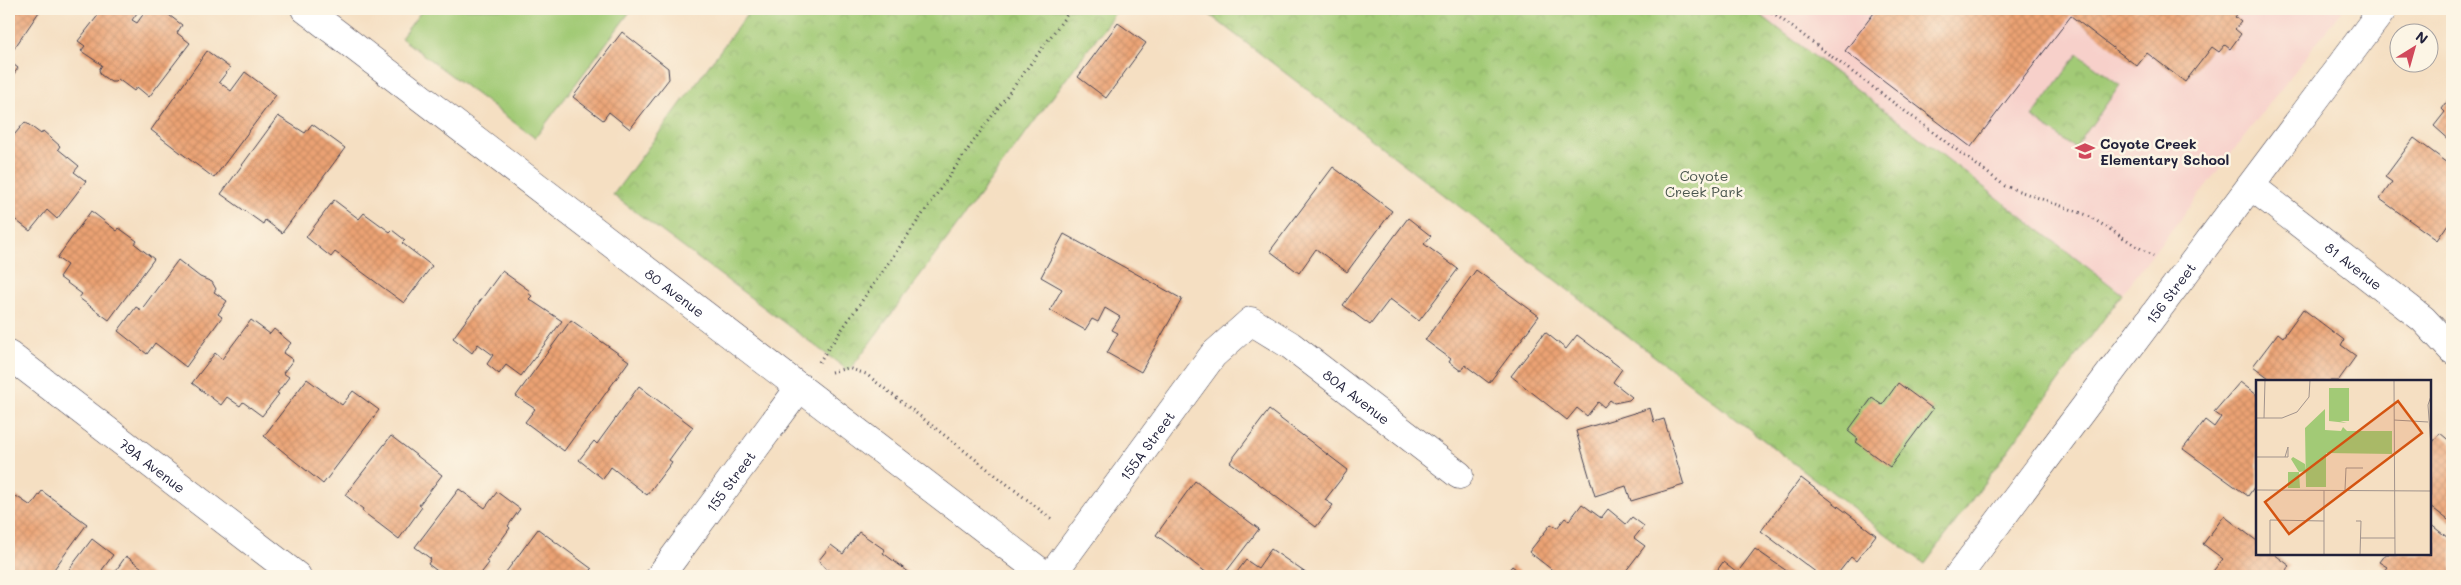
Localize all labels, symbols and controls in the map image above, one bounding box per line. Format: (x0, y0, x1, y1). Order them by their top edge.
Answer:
north arrow (2388, 22, 2438, 72)
text: N (2412, 26, 2432, 48)
place label: Coyote Creek Elementary School (2100, 134, 2229, 169)
school or university icon: Coyote Creek Elementary School (2074, 140, 2096, 162)
park label: Coyote Creek Park (1665, 166, 1743, 201)
street label: 81 Avenue (2321, 237, 2386, 294)
street label: 156 Street (2141, 258, 2200, 327)
street label: 80 Avenue (641, 263, 709, 321)
street label: 80A Avenue (1319, 364, 1394, 428)
inset map (2256, 380, 2431, 555)
street label: 155A Street (1115, 407, 1179, 484)
street label: 79A Avenue (116, 434, 190, 497)
street label: 155 Street (701, 447, 759, 516)

